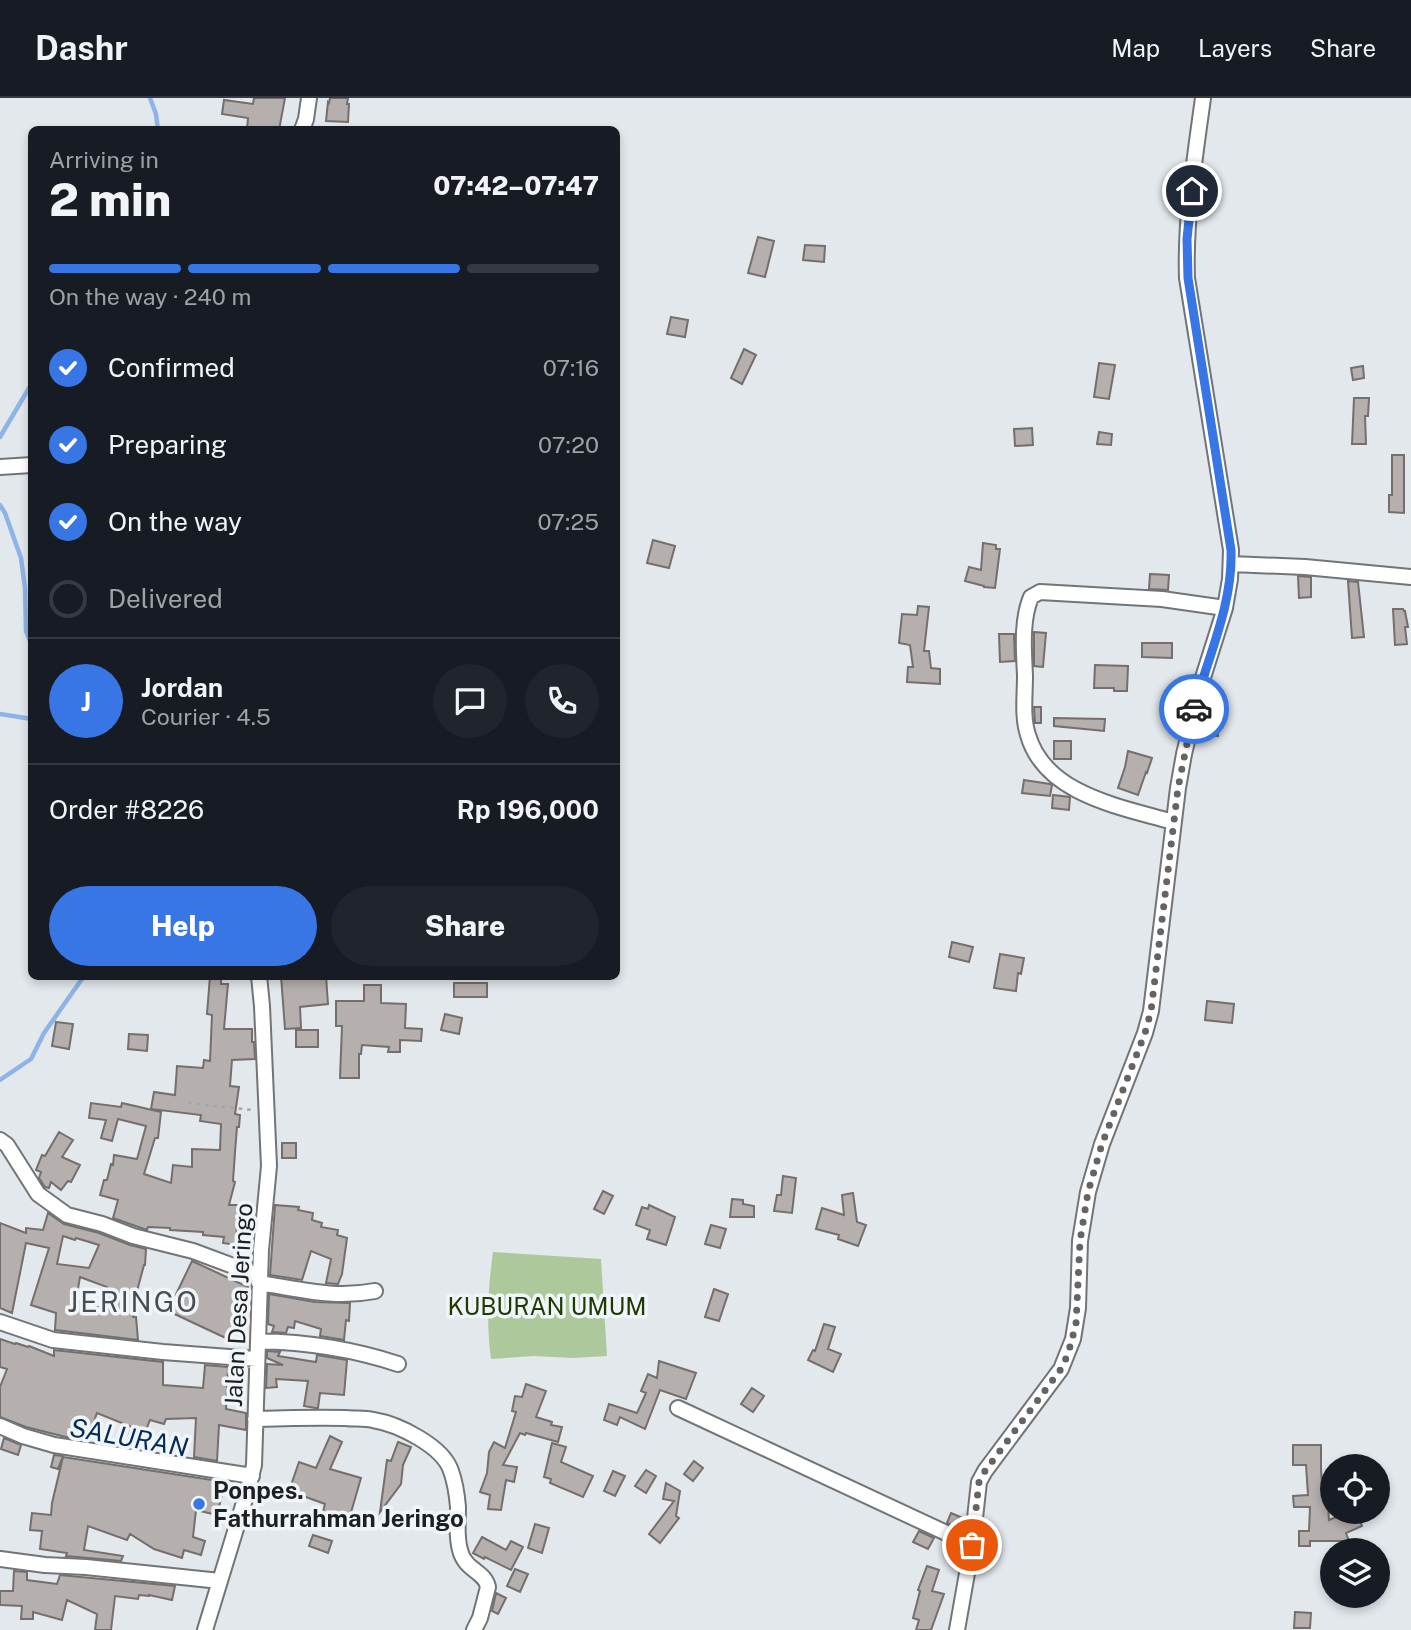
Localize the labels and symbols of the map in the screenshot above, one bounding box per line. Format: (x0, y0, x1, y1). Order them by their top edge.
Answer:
pin (1162, 161, 1222, 221)
courier (1159, 674, 1229, 744)
street label: Jalan Desa Jeringo (219, 1202, 257, 1408)
district label: JERINGO (67, 1285, 199, 1318)
park label: KUBURAN UMUM (448, 1292, 646, 1320)
water label: SALURAN (67, 1411, 191, 1463)
place label: Ponpes. Fathurrahman Jeringo (213, 1476, 464, 1532)
marker: Ponpes. Fathurrahman Jeringo (191, 1496, 207, 1512)
pin (942, 1515, 1002, 1575)

